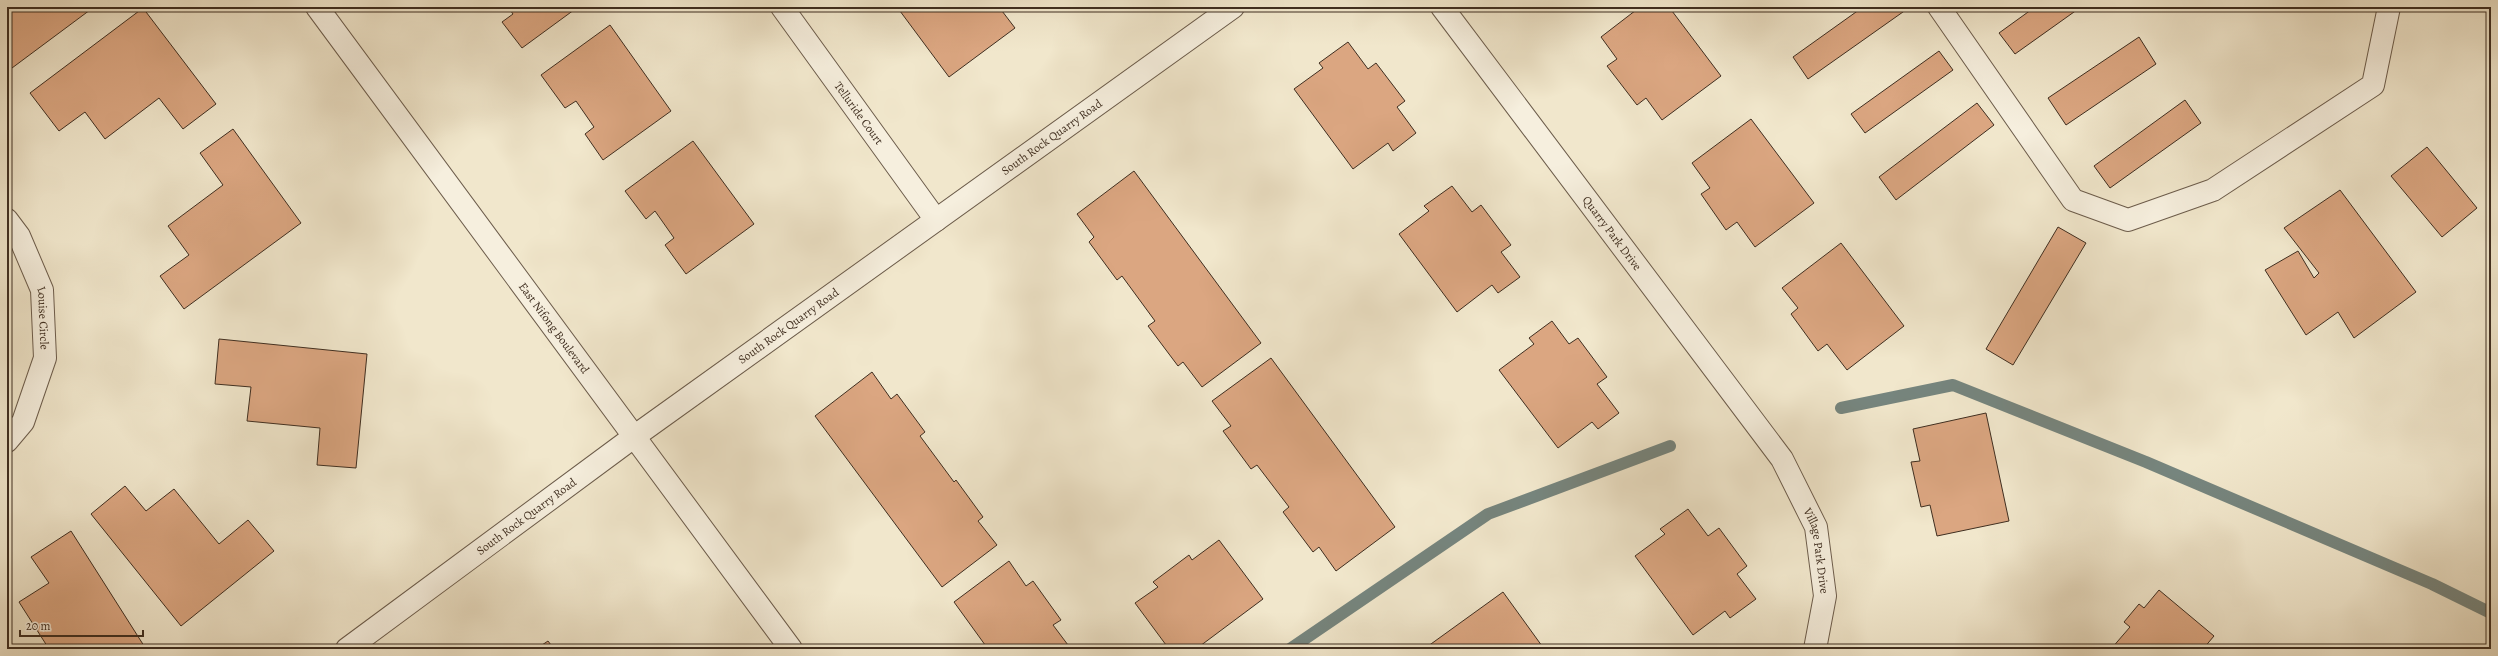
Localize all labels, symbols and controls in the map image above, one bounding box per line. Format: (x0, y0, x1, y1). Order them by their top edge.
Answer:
street label: Telluride Court (831, 78, 887, 148)
street label: South Rock Quarry Road (998, 95, 1106, 179)
street label: Quarry Park Drive (1579, 193, 1645, 274)
street label: East Nifong Boulevard (515, 279, 593, 377)
street label: Louise Circle (33, 284, 53, 350)
street label: South Rock Quarry Road (735, 284, 842, 368)
street label: South Rock Quarry Road (473, 474, 580, 559)
street label: Village Park Drive (1799, 504, 1833, 595)
scale bar (20, 612, 143, 638)
text: 20 m (26, 618, 50, 634)

